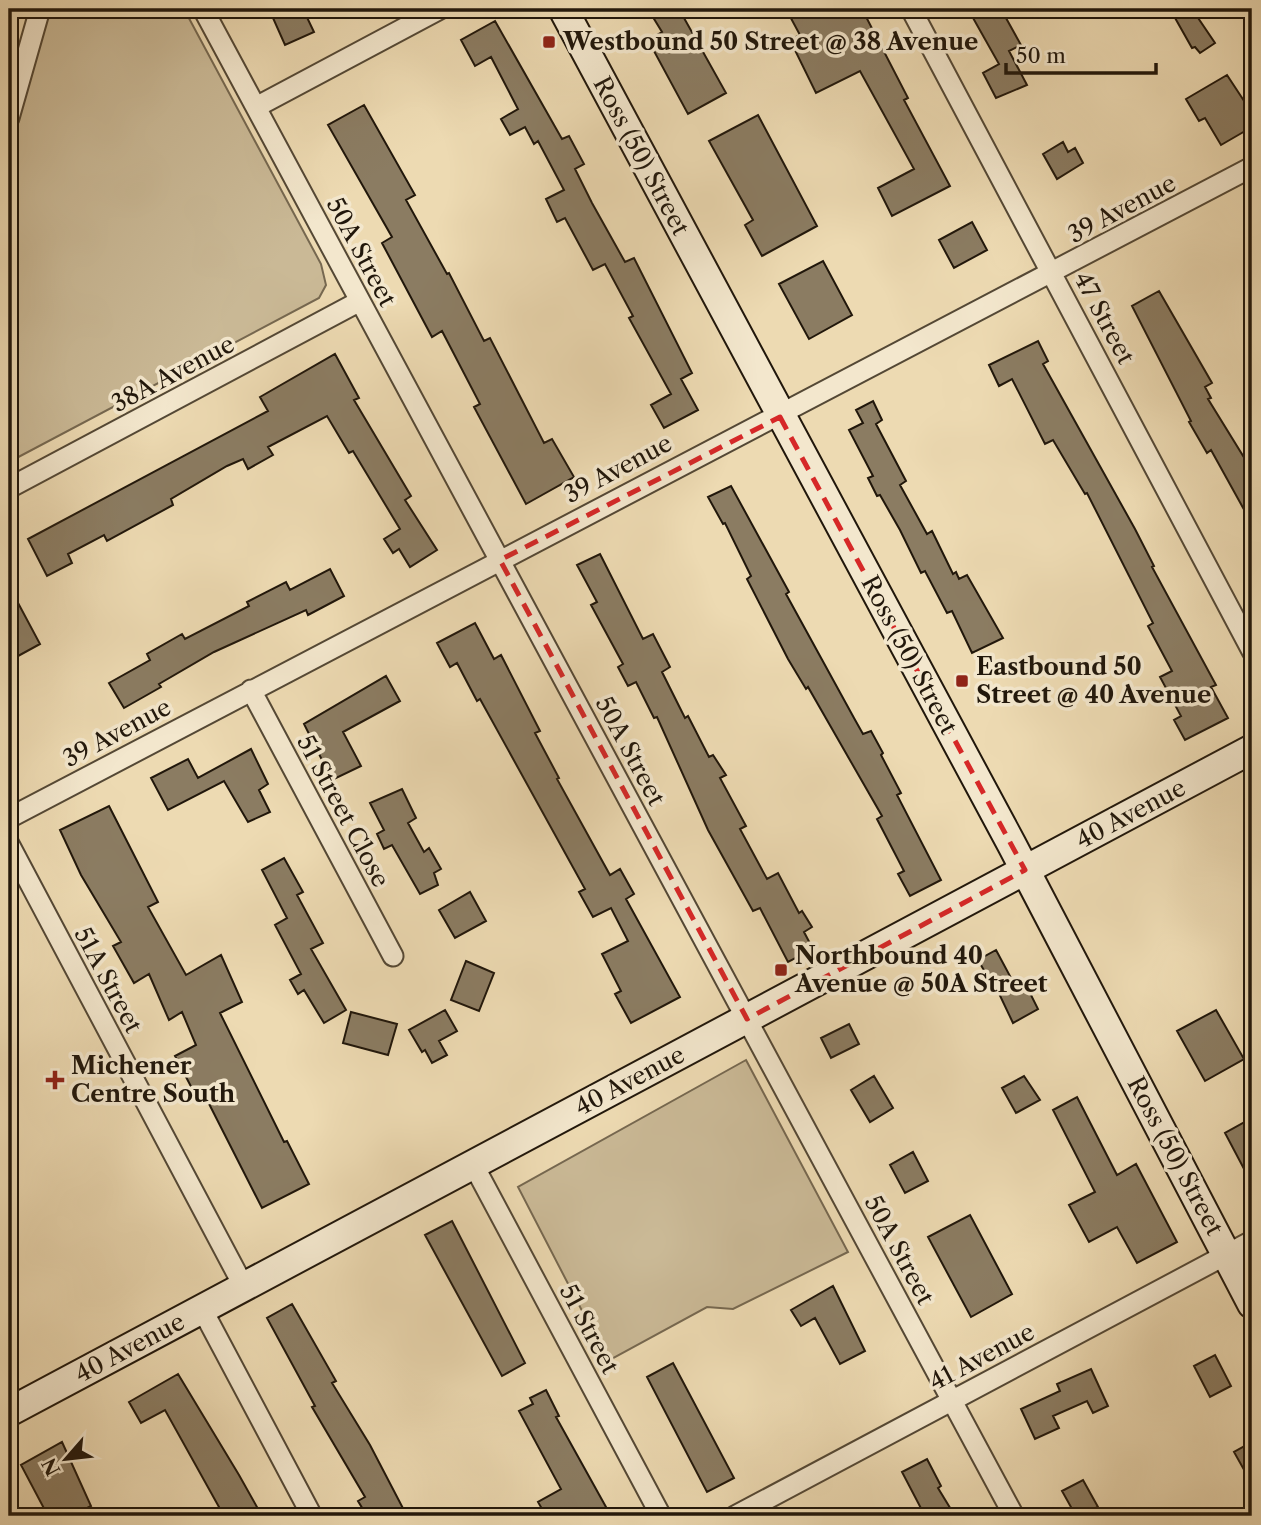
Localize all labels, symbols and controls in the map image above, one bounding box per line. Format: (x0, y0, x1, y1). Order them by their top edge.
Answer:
place label: Westbound 50 Street @ 38 Avenue (562, 27, 978, 56)
scale bar (1006, 32, 1156, 76)
marker: Westbound 50 Street @ 38 Avenue (541, 34, 557, 50)
text: 50 m (1016, 43, 1066, 68)
street label: Ross (50) Street (587, 71, 696, 241)
street label: 39 Avenue (1063, 168, 1181, 249)
street label: 50A Street (321, 192, 402, 312)
street label: 47 Street (1068, 267, 1141, 369)
street label: 38A Avenue (106, 329, 239, 418)
street label: 39 Avenue (559, 428, 677, 509)
street label: Ross (50) Street (855, 570, 964, 740)
place label: Eastbound 50 Street @ 40 Avenue (976, 652, 1211, 709)
marker: Eastbound 50 Street @ 40 Avenue (954, 673, 970, 689)
street label: 50A Street (590, 691, 671, 811)
street label: 39 Avenue (58, 692, 176, 773)
street label: 51 Street Close (291, 730, 396, 892)
street label: 40 Avenue (1071, 773, 1190, 854)
street label: 51A Street (69, 922, 149, 1038)
place label: Northbound 40 Avenue @ 50A Street (794, 941, 1048, 998)
marker: Northbound 40 Avenue @ 50A Street (773, 962, 789, 978)
street label: 40 Avenue (570, 1040, 689, 1121)
place label: Michener Centre South (71, 1051, 236, 1108)
marker: Michener Centre South (45, 1070, 65, 1090)
street label: Ross (50) Street (1121, 1071, 1230, 1241)
street label: 50A Street (859, 1190, 940, 1310)
street label: 51 Street (554, 1279, 625, 1379)
street label: 40 Avenue (70, 1307, 189, 1388)
street label: 41 Avenue (924, 1317, 1039, 1396)
north arrow (32, 1424, 102, 1494)
text: N (37, 1454, 65, 1479)

